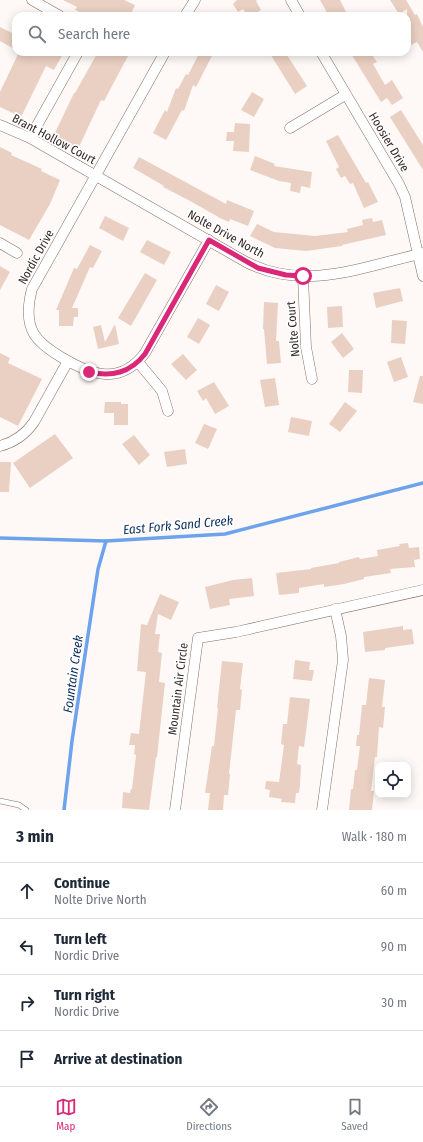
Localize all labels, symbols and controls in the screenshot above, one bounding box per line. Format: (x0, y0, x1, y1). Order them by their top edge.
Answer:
search box (12, 12, 411, 56)
icon: search (26, 23, 48, 45)
text: Search here (58, 25, 130, 43)
street label: Hoosier Drive (366, 110, 412, 174)
street label: Brant Hollow Court (10, 111, 98, 167)
street label: Nolte Drive North (185, 207, 267, 261)
street label: Nordic Drive (15, 227, 57, 287)
route start (294, 267, 312, 285)
street label: Nolte Court (284, 301, 302, 357)
route end (80, 363, 98, 381)
water label: East Fork Sand Creek (122, 513, 234, 537)
water label: Fountain Creek (60, 634, 86, 714)
street label: Mountain Air Circle (165, 642, 191, 736)
map controls (375, 762, 411, 798)
button: locate (375, 762, 411, 798)
text: 3 min (16, 826, 54, 847)
text: Walk · 180 m (342, 829, 407, 844)
text: Continue (54, 874, 110, 892)
icon: ahead (16, 880, 38, 902)
text: 60 m (381, 883, 407, 898)
text: Nolte Drive North (54, 892, 147, 907)
text: Turn left (54, 930, 107, 948)
icon: left (16, 936, 38, 958)
text: 90 m (381, 939, 407, 954)
text: Nordic Drive (54, 948, 119, 963)
text: Turn right (54, 986, 115, 1004)
icon: right (16, 992, 38, 1014)
text: 30 m (381, 995, 407, 1010)
text: Nordic Drive (54, 1004, 119, 1019)
icon: arrive (16, 1048, 38, 1070)
text: Arrive at destination (54, 1050, 182, 1068)
tab: Map (55, 1096, 77, 1133)
tab: Directions (186, 1096, 232, 1133)
tab: Saved (341, 1096, 368, 1133)

